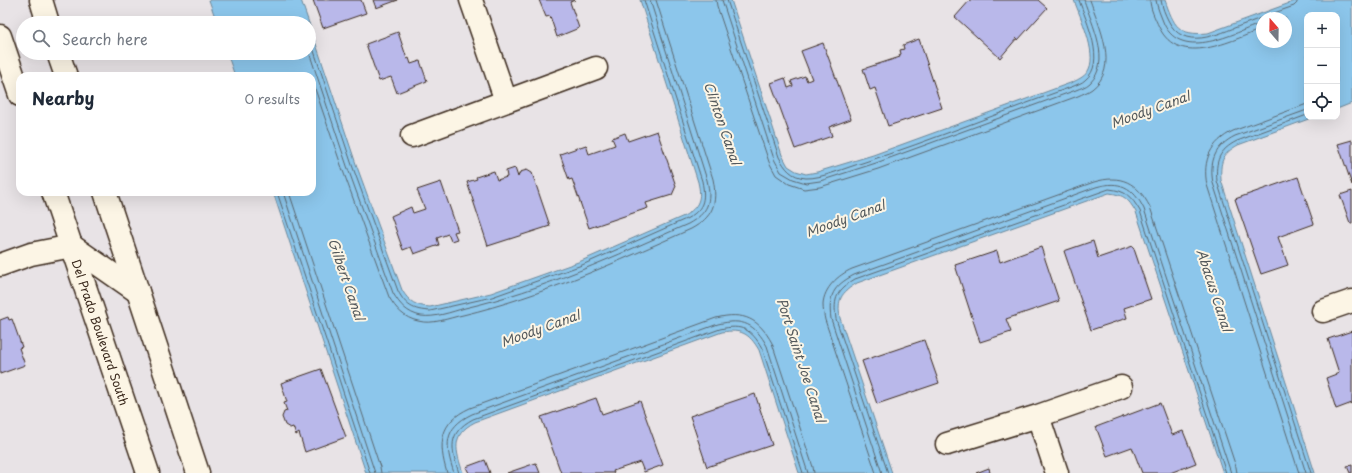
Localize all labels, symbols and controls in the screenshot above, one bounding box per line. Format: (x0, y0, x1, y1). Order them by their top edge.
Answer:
north arrow (1256, 12, 1292, 48)
map controls (1304, 12, 1340, 120)
button: + (1304, 12, 1340, 48)
search box (16, 16, 316, 60)
icon: search (30, 27, 52, 49)
text: Search here (62, 27, 148, 50)
button: − (1304, 48, 1340, 84)
water label: Clinton Canal (700, 79, 747, 169)
button: locate (1304, 84, 1340, 120)
text: Nearby (32, 85, 94, 111)
water label: Moody Canal (1108, 85, 1194, 132)
text: 0 results (245, 89, 300, 108)
water label: Moody Canal (803, 194, 889, 241)
water label: Gilbert Canal (324, 236, 371, 325)
water label: Abacus Canal (1193, 246, 1238, 336)
street label: Del Prado Boulevard South (67, 257, 133, 408)
water label: Port Saint Joe Canal (773, 296, 832, 427)
water label: Moody Canal (498, 304, 584, 351)

